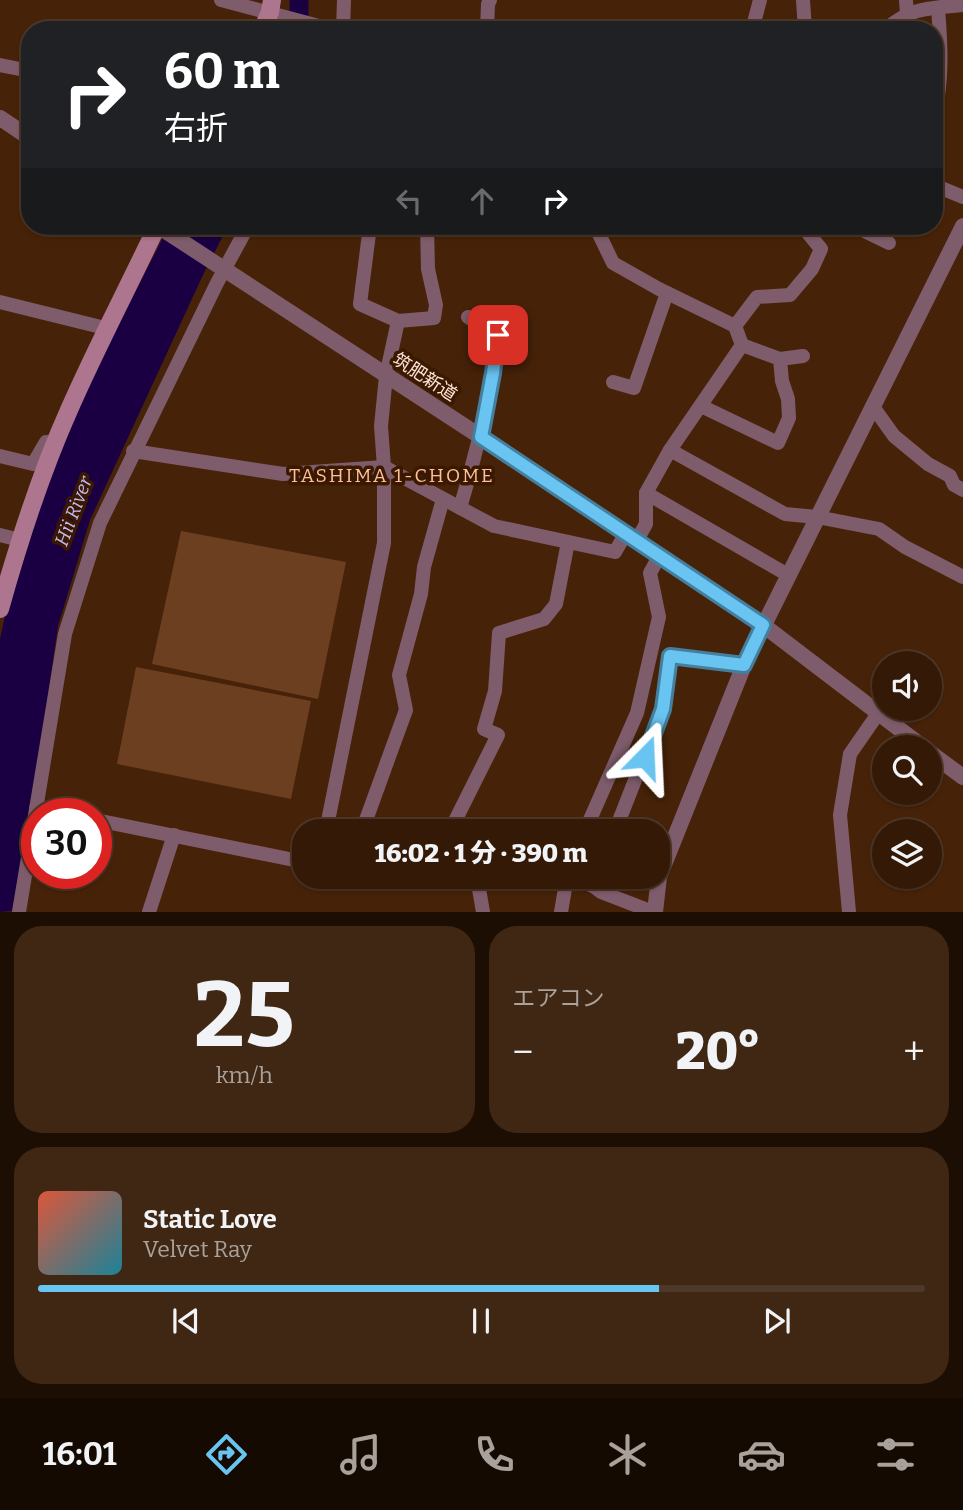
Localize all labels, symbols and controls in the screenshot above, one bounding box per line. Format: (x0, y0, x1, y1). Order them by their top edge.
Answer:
text: 60 m (164, 42, 280, 101)
icon: right (49, 49, 140, 140)
text: 右折 (164, 109, 228, 147)
icon: left (390, 182, 428, 220)
icon: ahead (463, 182, 501, 220)
icon: right (536, 182, 574, 220)
pin (468, 305, 528, 365)
icon: arrive (479, 316, 517, 354)
street label: 筑肥新道 (389, 348, 461, 406)
district label: TASHIMA 1-CHOME (289, 464, 495, 487)
water label: Hii River (50, 472, 98, 549)
map controls (872, 651, 942, 889)
button: sound (872, 651, 942, 721)
position arrow (608, 720, 682, 794)
button: search (872, 735, 942, 805)
speed limit sign: 30 (21, 798, 112, 889)
button: layers (872, 819, 942, 889)
text: 16:02 · 1 分 · 390 m (375, 838, 587, 869)
text: 25 (194, 961, 295, 1070)
text: エアコン (513, 984, 605, 1012)
text: 20° (676, 1020, 761, 1083)
text: − (513, 1029, 533, 1075)
text: + (903, 1029, 925, 1075)
text: km/h (216, 1061, 273, 1089)
text: Static Love (143, 1204, 277, 1235)
text: Velvet Ray (143, 1235, 252, 1263)
icon: previous (167, 1302, 205, 1340)
icon: pause (462, 1302, 500, 1340)
icon: next (758, 1302, 796, 1340)
icon: directions (202, 1430, 251, 1479)
icon: music (336, 1430, 385, 1479)
icon: phone (470, 1430, 519, 1479)
icon: climate (603, 1430, 652, 1479)
icon: car (737, 1430, 786, 1479)
icon: filters (871, 1430, 920, 1479)
text: 16:01 (42, 1435, 117, 1473)

